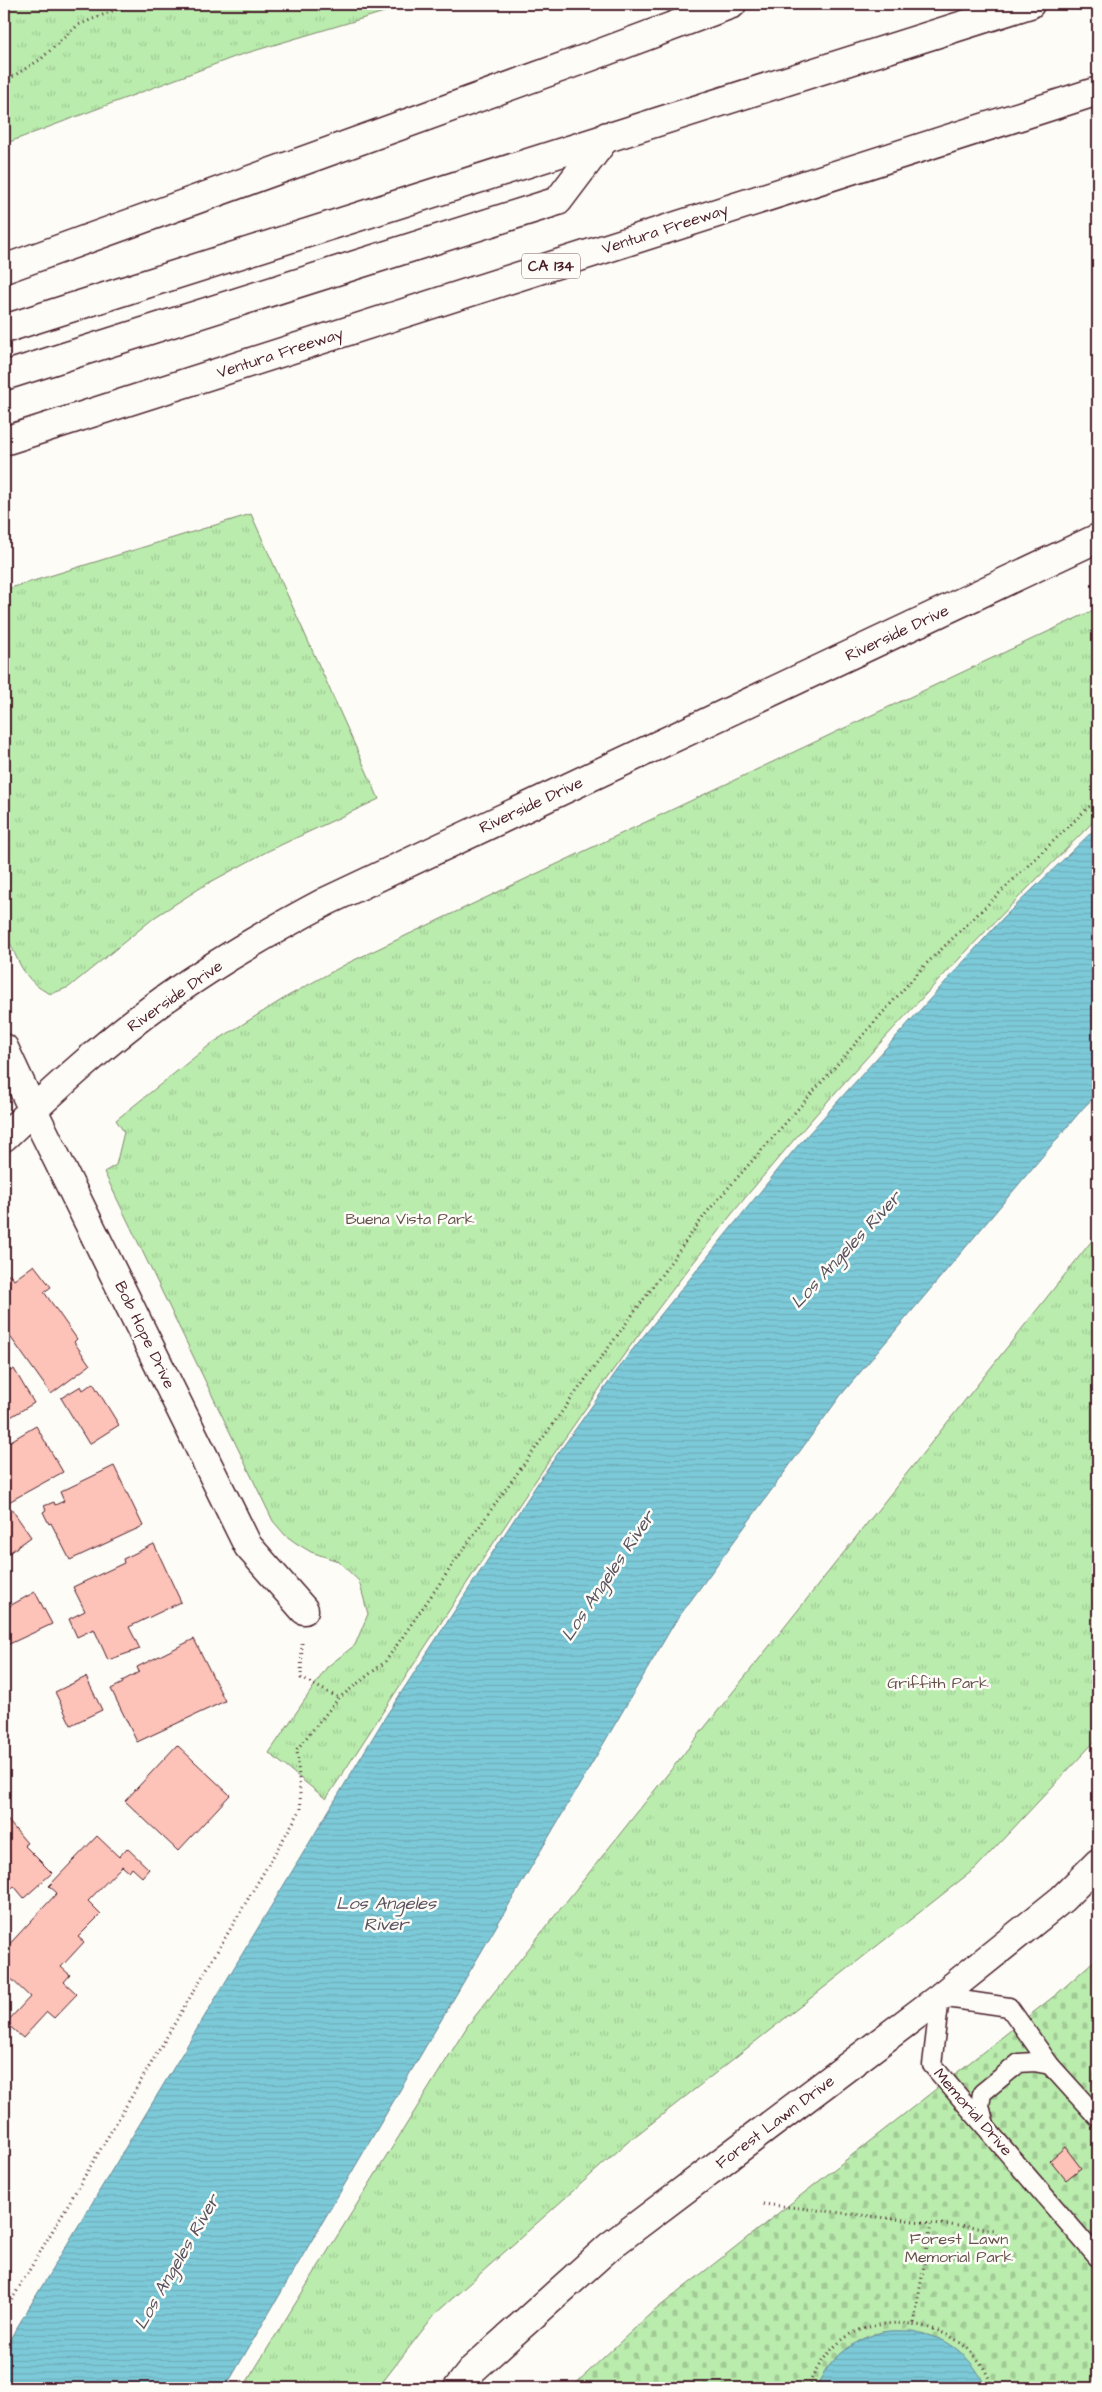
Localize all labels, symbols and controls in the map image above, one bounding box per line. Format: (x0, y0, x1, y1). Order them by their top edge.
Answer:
street label: Ventura Freeway (599, 198, 732, 261)
road number: CA 134 (522, 254, 580, 278)
street label: Ventura Freeway (214, 322, 347, 385)
street label: Riverside Drive (842, 599, 953, 667)
street label: Riverside Drive (476, 771, 587, 839)
street label: Riverside Drive (123, 955, 227, 1037)
water label: Los Angeles River (785, 1184, 909, 1315)
park label: Buena Vista Park (345, 1208, 475, 1230)
street label: Bob Hope Drive (109, 1278, 181, 1393)
water label: Los Angeles River (555, 1504, 663, 1646)
park label: Griffith Park (887, 1672, 989, 1694)
water label: Los Angeles River (336, 1891, 437, 1937)
street label: Memorial Drive (929, 2063, 1018, 2161)
street label: Forest Lawn Drive (711, 2070, 839, 2174)
water label: Los Angeles River (128, 2188, 228, 2334)
park label: Forest Lawn Memorial Park (905, 2228, 1014, 2268)

